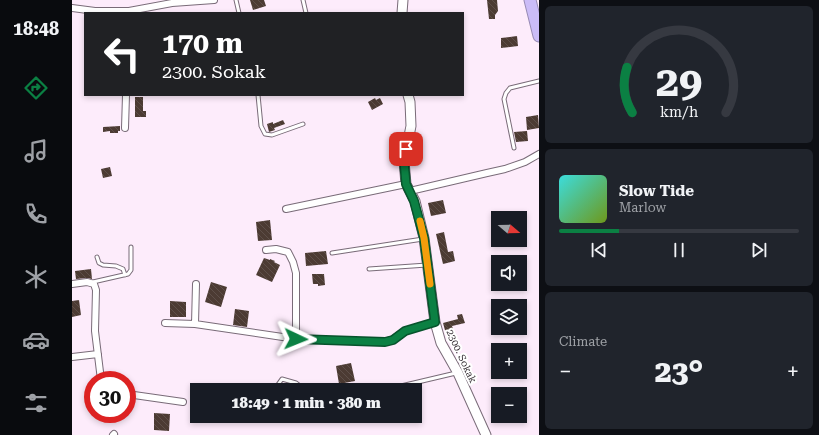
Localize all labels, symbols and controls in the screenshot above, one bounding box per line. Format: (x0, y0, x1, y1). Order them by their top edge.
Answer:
text: 18:48 (13, 18, 59, 39)
text: 170 m (162, 27, 243, 60)
icon: left (96, 28, 148, 80)
text: 29 (656, 56, 702, 105)
text: 2300. Sokak (162, 61, 266, 82)
icon: directions (22, 74, 50, 102)
text: km/h (660, 103, 698, 119)
pin (389, 132, 423, 166)
icon: music (22, 137, 50, 165)
icon: arrive (395, 138, 417, 160)
text: Slow Tide (619, 182, 694, 200)
icon: phone (22, 200, 50, 228)
text: Marlow (619, 200, 666, 215)
north arrow (491, 211, 527, 247)
map controls (491, 211, 527, 423)
icon: previous (588, 239, 610, 261)
icon: pause (668, 239, 690, 261)
icon: next (748, 239, 770, 261)
button: sound (491, 255, 527, 291)
icon: climate (22, 263, 50, 291)
button: layers (491, 299, 527, 335)
position arrow (275, 318, 317, 360)
icon: car (22, 326, 50, 354)
street label: 2300. Sokak (444, 328, 479, 385)
text: Climate (559, 334, 607, 349)
button: + (491, 343, 527, 379)
text: 23° (655, 354, 703, 389)
text: − (559, 359, 571, 384)
text: + (787, 359, 799, 384)
speed limit sign: 30 (84, 371, 136, 423)
button: − (491, 387, 527, 423)
icon: filters (22, 389, 50, 417)
text: 18:49 · 1 min · 380 m (231, 394, 381, 412)

